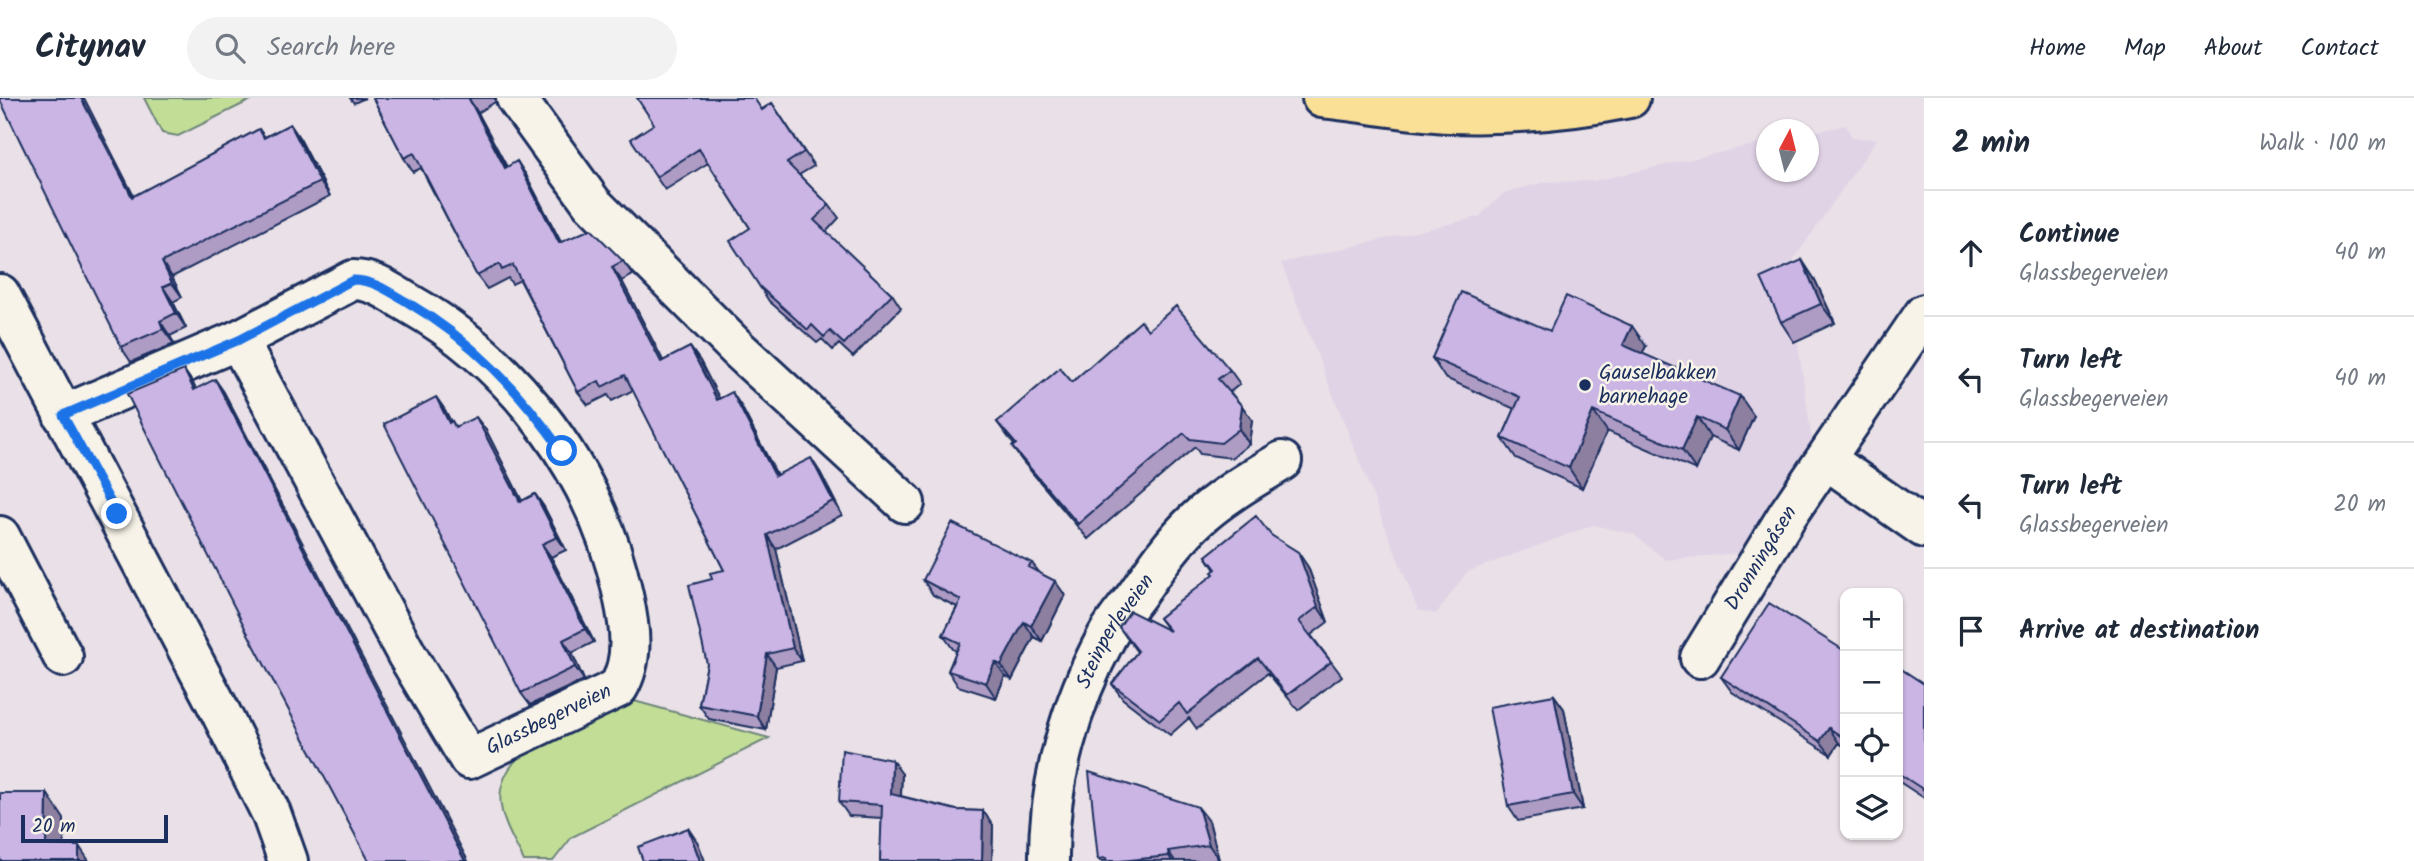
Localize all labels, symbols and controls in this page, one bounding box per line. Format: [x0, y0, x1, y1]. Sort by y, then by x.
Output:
search box [187, 17, 677, 80]
text: Citynav [35, 22, 145, 75]
text: Search here [267, 27, 395, 69]
icon: search [211, 29, 249, 67]
text: Home [2029, 29, 2086, 68]
text: Map [2124, 29, 2166, 68]
text: About [2204, 29, 2262, 68]
text: Contact [2300, 29, 2379, 68]
north arrow [1756, 119, 1819, 182]
text: 2 min [1952, 120, 2030, 168]
text: Walk · 100 m [2259, 126, 2386, 162]
text: Continue [2019, 214, 2120, 256]
icon: ahead [1952, 234, 1990, 272]
text: 40 m [2334, 235, 2386, 271]
text: Glassbegerveien [2019, 256, 2169, 292]
text: Turn left [2019, 340, 2122, 382]
place label: Gauselbakken barnehage [1599, 357, 1717, 414]
icon: left [1952, 360, 1990, 398]
text: 40 m [2334, 361, 2386, 397]
marker: Gauselbakken barnehage [1577, 377, 1593, 393]
text: Glassbegerveien [2019, 382, 2169, 418]
route start [546, 435, 577, 466]
text: Turn left [2019, 466, 2122, 508]
icon: left [1952, 486, 1990, 524]
text: 20 m [2334, 487, 2386, 523]
route end [101, 498, 132, 529]
street label: Dronningåsen [1716, 499, 1806, 617]
text: Glassbegerveien [2019, 508, 2169, 544]
street label: Steinperleveien [1068, 567, 1163, 694]
map controls [1840, 588, 1903, 840]
button: + [1840, 588, 1903, 651]
text: Arrive at destination [2019, 610, 2259, 652]
icon: arrive [1952, 612, 1990, 650]
button: − [1840, 651, 1903, 714]
street label: Glassbegerveien [480, 675, 618, 765]
button: locate [1840, 714, 1903, 777]
button: layers [1840, 777, 1903, 840]
scale bar [21, 812, 168, 844]
text: 20 m [32, 812, 75, 842]

